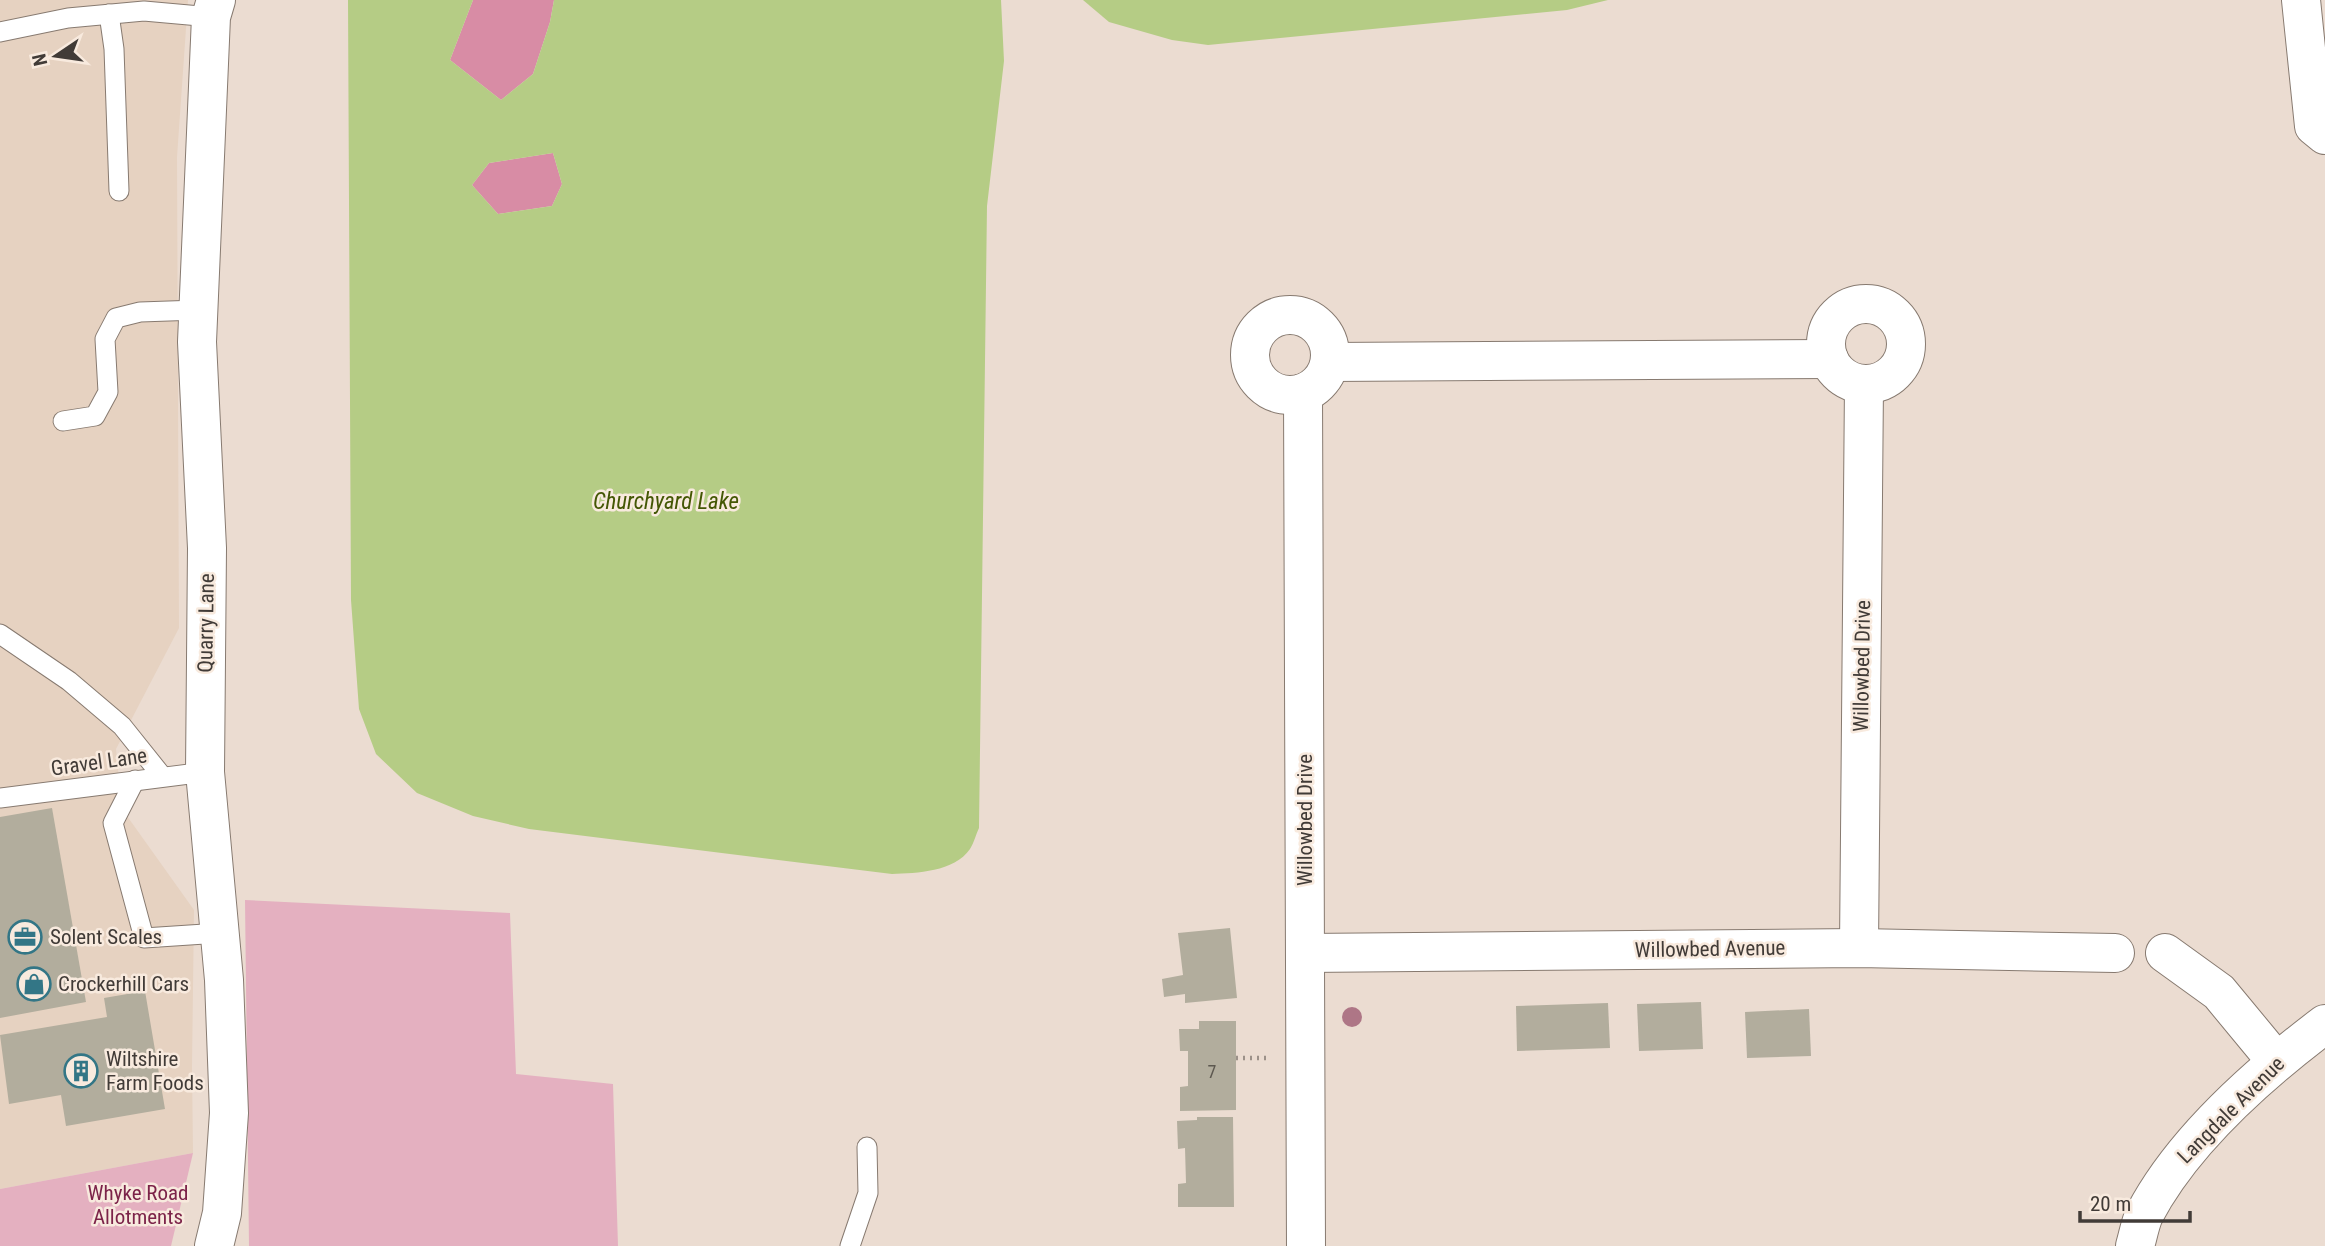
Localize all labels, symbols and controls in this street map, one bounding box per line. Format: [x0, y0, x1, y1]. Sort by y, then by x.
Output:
north arrow [21, 21, 91, 91]
text: N [27, 51, 52, 68]
water label: Churchyard Lake [593, 488, 739, 515]
street label: Quarry Lane [193, 573, 219, 673]
street label: Willowbed Drive [1849, 600, 1875, 732]
street label: Gravel Lane [49, 743, 149, 781]
street label: Willowbed Drive [1293, 754, 1317, 886]
office icon: Solent Scales [6, 918, 44, 956]
place label: Solent Scales [50, 925, 162, 949]
street label: Willowbed Avenue [1635, 936, 1786, 962]
shop icon: Crockerhill Cars [15, 965, 53, 1003]
place label: Crockerhill Cars [58, 972, 189, 996]
place label: Wiltshire Farm Foods [106, 1047, 204, 1095]
building icon: Wiltshire Farm Foods [62, 1052, 100, 1090]
street label: Langdale Avenue [2173, 1052, 2289, 1168]
house number: 7 [1208, 1061, 1217, 1082]
scale bar [2080, 1180, 2190, 1224]
park label: Whyke Road Allotments [88, 1181, 188, 1229]
text: 20 m [2090, 1192, 2131, 1216]

